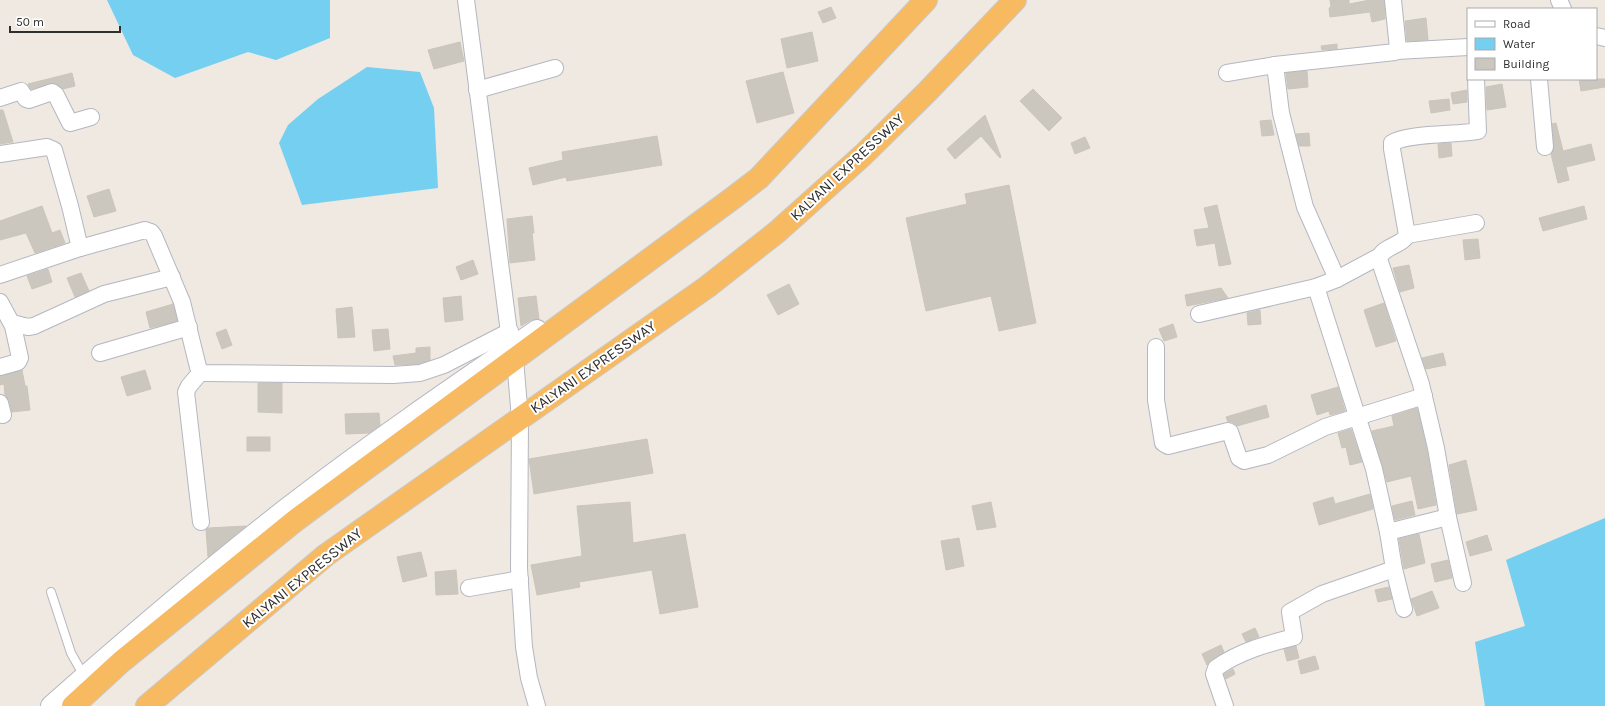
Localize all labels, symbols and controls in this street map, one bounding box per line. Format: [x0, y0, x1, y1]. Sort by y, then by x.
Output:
scale bar [10, 8, 120, 34]
legend [1467, 8, 1597, 80]
text: 50 m [16, 15, 44, 29]
text: Road [1503, 17, 1531, 31]
text: Water [1503, 37, 1536, 51]
text: Building [1503, 57, 1550, 71]
street label: KALYANI EXPRESSWAY [786, 109, 908, 224]
street label: KALYANI EXPRESSWAY [527, 316, 660, 417]
street label: KALYANI EXPRESSWAY [238, 524, 366, 632]

